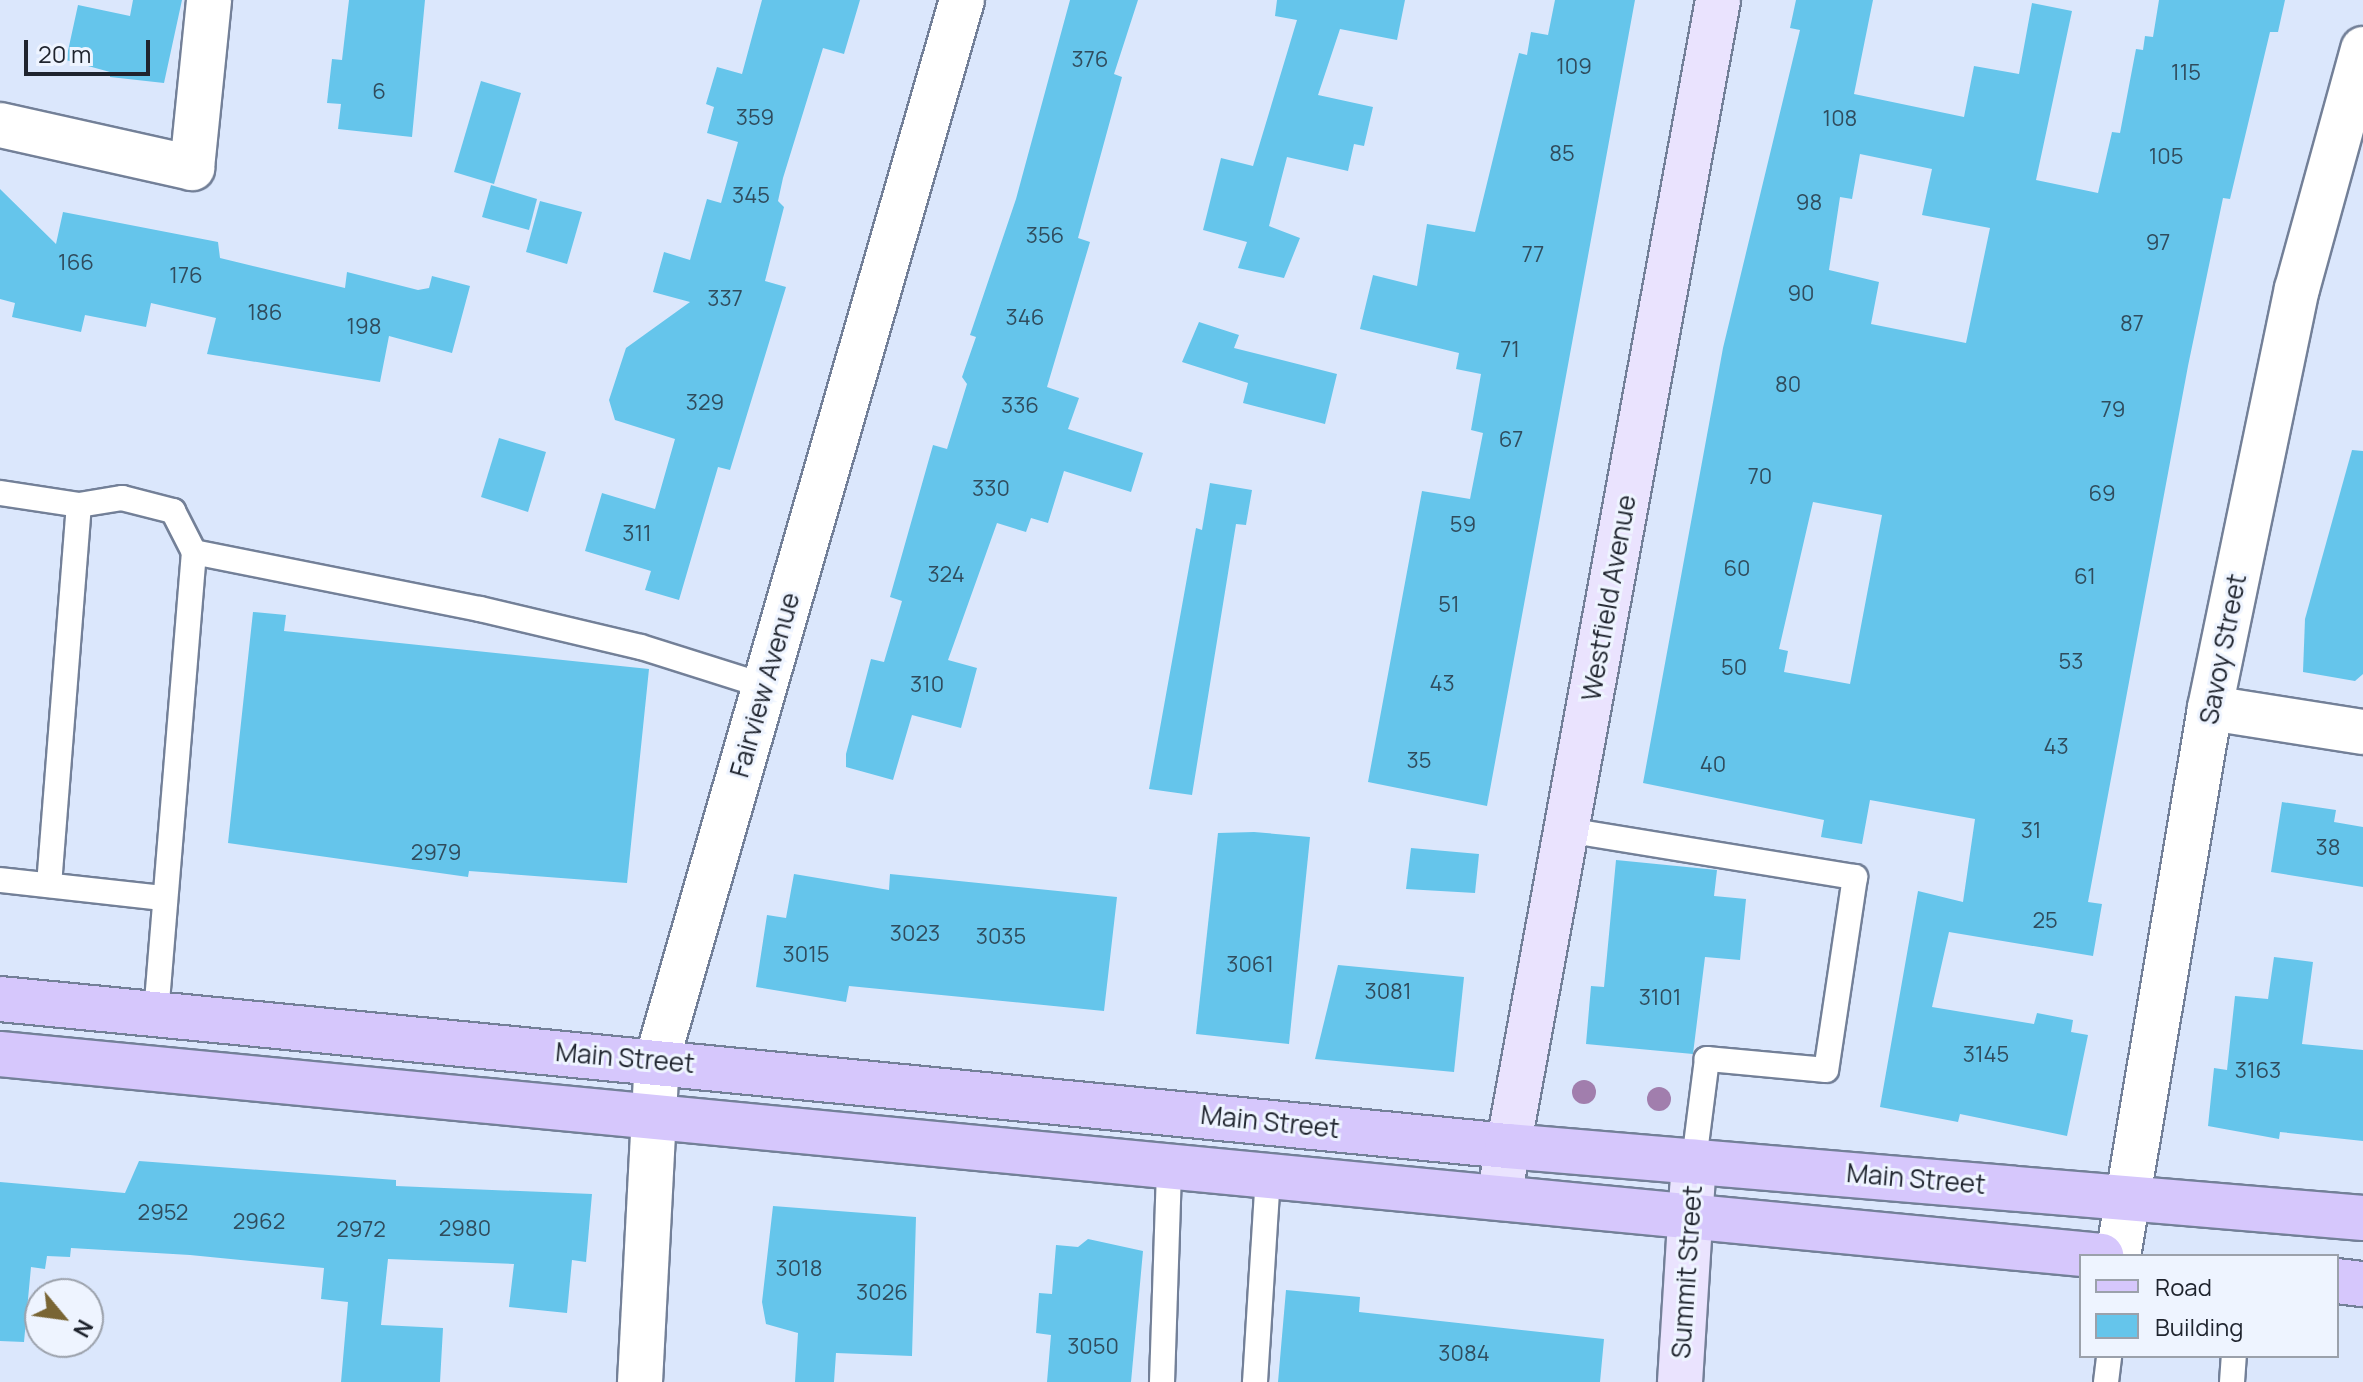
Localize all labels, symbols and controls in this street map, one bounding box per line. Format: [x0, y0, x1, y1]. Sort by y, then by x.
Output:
scale bar [28, 24, 154, 74]
text: 20 m [38, 37, 91, 70]
house number: 376 [1072, 47, 1108, 73]
house number: 109 [1556, 54, 1592, 80]
house number: 115 [2171, 60, 2201, 86]
house number: 6 [372, 79, 386, 105]
house number: 359 [736, 105, 774, 131]
house number: 108 [1823, 106, 1857, 132]
house number: 85 [1549, 141, 1575, 167]
house number: 105 [2149, 144, 2183, 170]
house number: 345 [732, 183, 770, 209]
house number: 98 [1796, 190, 1822, 216]
house number: 356 [1026, 223, 1064, 249]
house number: 97 [2146, 230, 2170, 256]
house number: 77 [1522, 242, 1544, 268]
house number: 166 [58, 250, 94, 276]
house number: 176 [169, 263, 203, 289]
house number: 90 [1787, 281, 1815, 307]
house number: 337 [707, 286, 743, 312]
house number: 186 [247, 300, 283, 326]
house number: 346 [1006, 305, 1044, 331]
house number: 87 [2120, 311, 2144, 337]
house number: 198 [346, 314, 382, 340]
house number: 71 [1500, 337, 1520, 363]
house number: 80 [1775, 372, 1801, 398]
house number: 329 [686, 390, 724, 416]
house number: 336 [1001, 393, 1039, 419]
house number: 79 [2101, 397, 2125, 423]
house number: 67 [1499, 427, 1523, 453]
house number: 70 [1748, 464, 1772, 490]
house number: 330 [972, 476, 1010, 502]
house number: 69 [2088, 481, 2116, 507]
street label: Westfield Avenue [1576, 493, 1642, 703]
house number: 59 [1450, 512, 1476, 538]
house number: 311 [622, 521, 652, 547]
house number: 60 [1723, 556, 1751, 582]
house number: 324 [927, 562, 965, 588]
house number: 61 [2074, 564, 2096, 590]
street label: Savoy Street [2193, 571, 2253, 727]
street label: Fairview Avenue [724, 589, 806, 781]
house number: 51 [1438, 592, 1460, 618]
house number: 53 [2059, 649, 2083, 675]
house number: 50 [1721, 655, 1747, 681]
house number: 43 [1429, 671, 1455, 697]
house number: 310 [910, 672, 944, 698]
house number: 43 [2043, 734, 2069, 760]
house number: 35 [1407, 748, 1431, 774]
house number: 40 [1700, 752, 1726, 778]
house number: 31 [2021, 818, 2041, 844]
house number: 38 [2316, 835, 2340, 861]
house number: 2979 [411, 840, 461, 866]
house number: 25 [2032, 908, 2058, 934]
house number: 3023 [890, 921, 940, 947]
house number: 3035 [976, 924, 1026, 950]
house number: 3015 [783, 942, 829, 968]
house number: 3061 [1226, 952, 1274, 978]
house number: 3081 [1365, 979, 1411, 1005]
house number: 3101 [1639, 985, 1681, 1011]
street label: Main Street [554, 1036, 696, 1080]
house number: 3145 [1963, 1042, 2009, 1068]
house number: 3163 [2235, 1058, 2281, 1084]
street label: Main Street [1199, 1099, 1341, 1145]
street label: Main Street [1845, 1157, 1987, 1201]
street label: Summit Street [1665, 1184, 1709, 1360]
house number: 2952 [138, 1200, 188, 1226]
house number: 2962 [233, 1209, 285, 1235]
house number: 2980 [439, 1216, 491, 1242]
house number: 2972 [336, 1217, 386, 1243]
legend [2079, 1254, 2339, 1358]
house number: 3018 [776, 1256, 822, 1282]
text: Road [2155, 1270, 2212, 1303]
north arrow [24, 1278, 104, 1358]
house number: 3026 [856, 1280, 908, 1306]
text: Building [2155, 1310, 2243, 1343]
text: N [66, 1314, 100, 1343]
house number: 3050 [1067, 1334, 1119, 1360]
house number: 3084 [1438, 1341, 1490, 1367]

